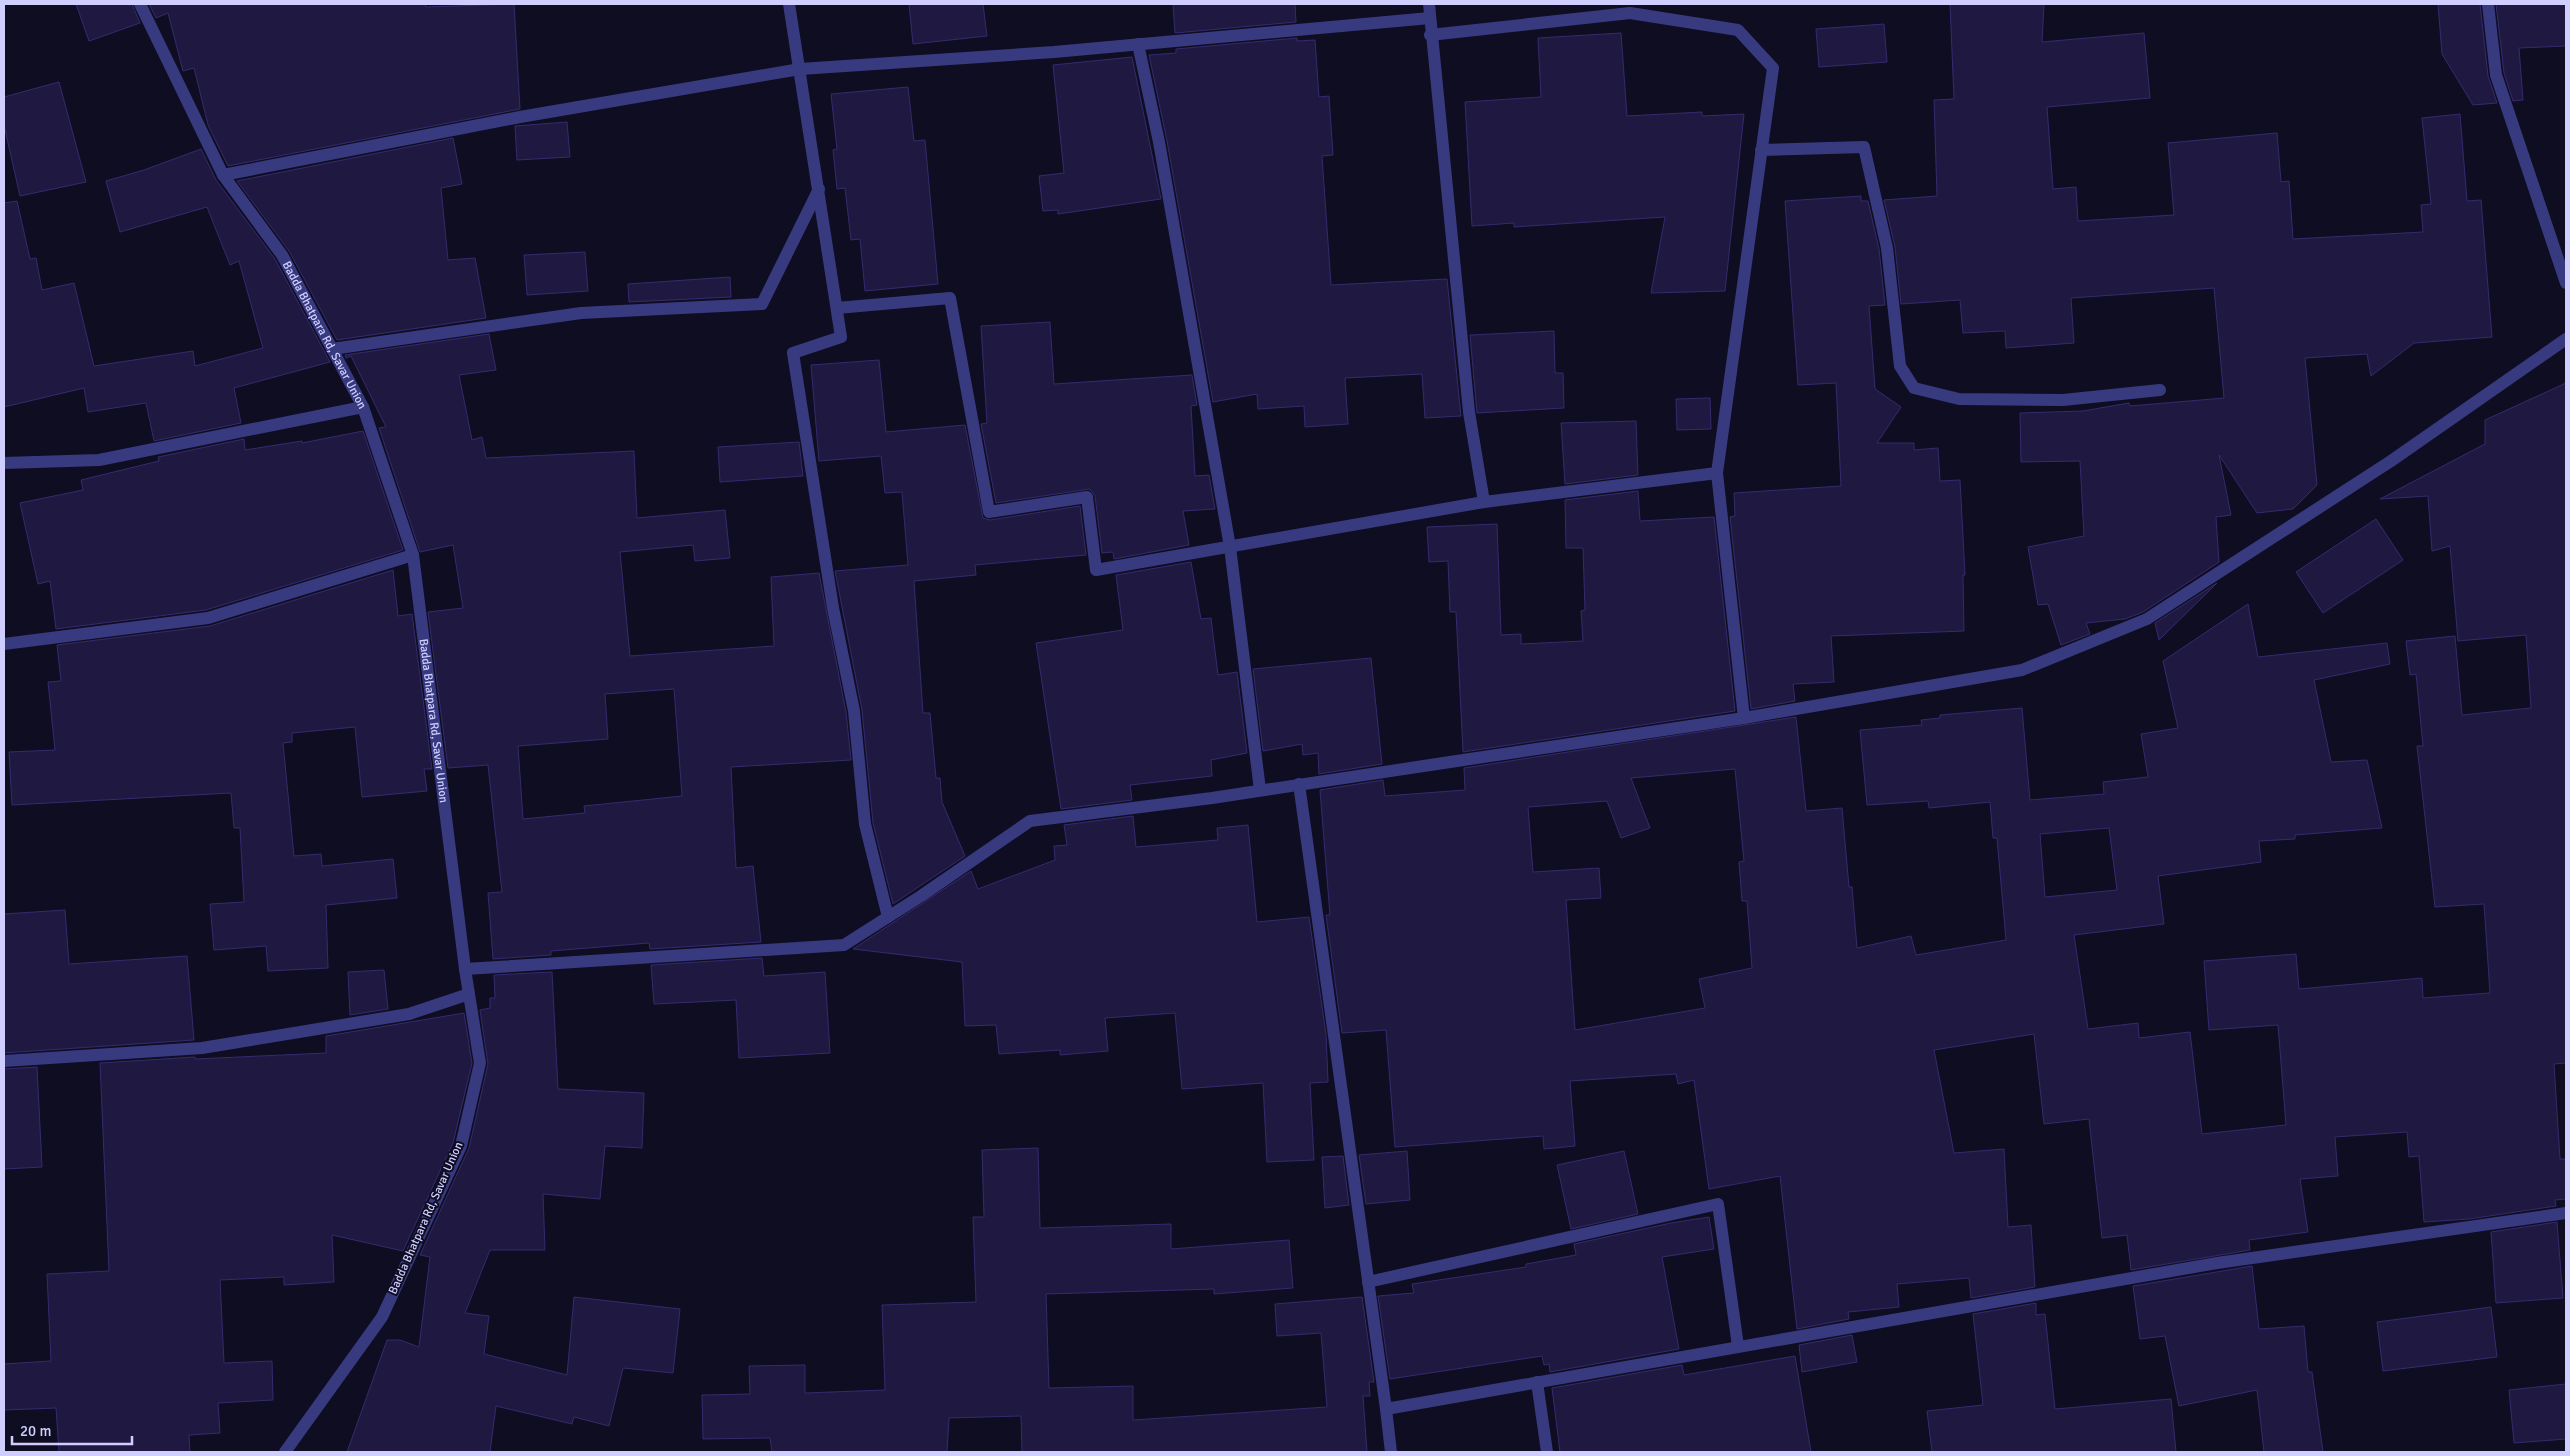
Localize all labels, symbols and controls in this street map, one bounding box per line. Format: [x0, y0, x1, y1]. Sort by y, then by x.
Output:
street label: Badda Bhatpara Rd, Savar Union [279, 258, 370, 411]
street label: Badda Bhatpara Rd, Savar Union [416, 638, 452, 804]
street label: Badda Bhatpara Rd, Savar Union [386, 1139, 466, 1297]
scale bar [12, 1414, 132, 1446]
text: 20 m [20, 1422, 51, 1440]

